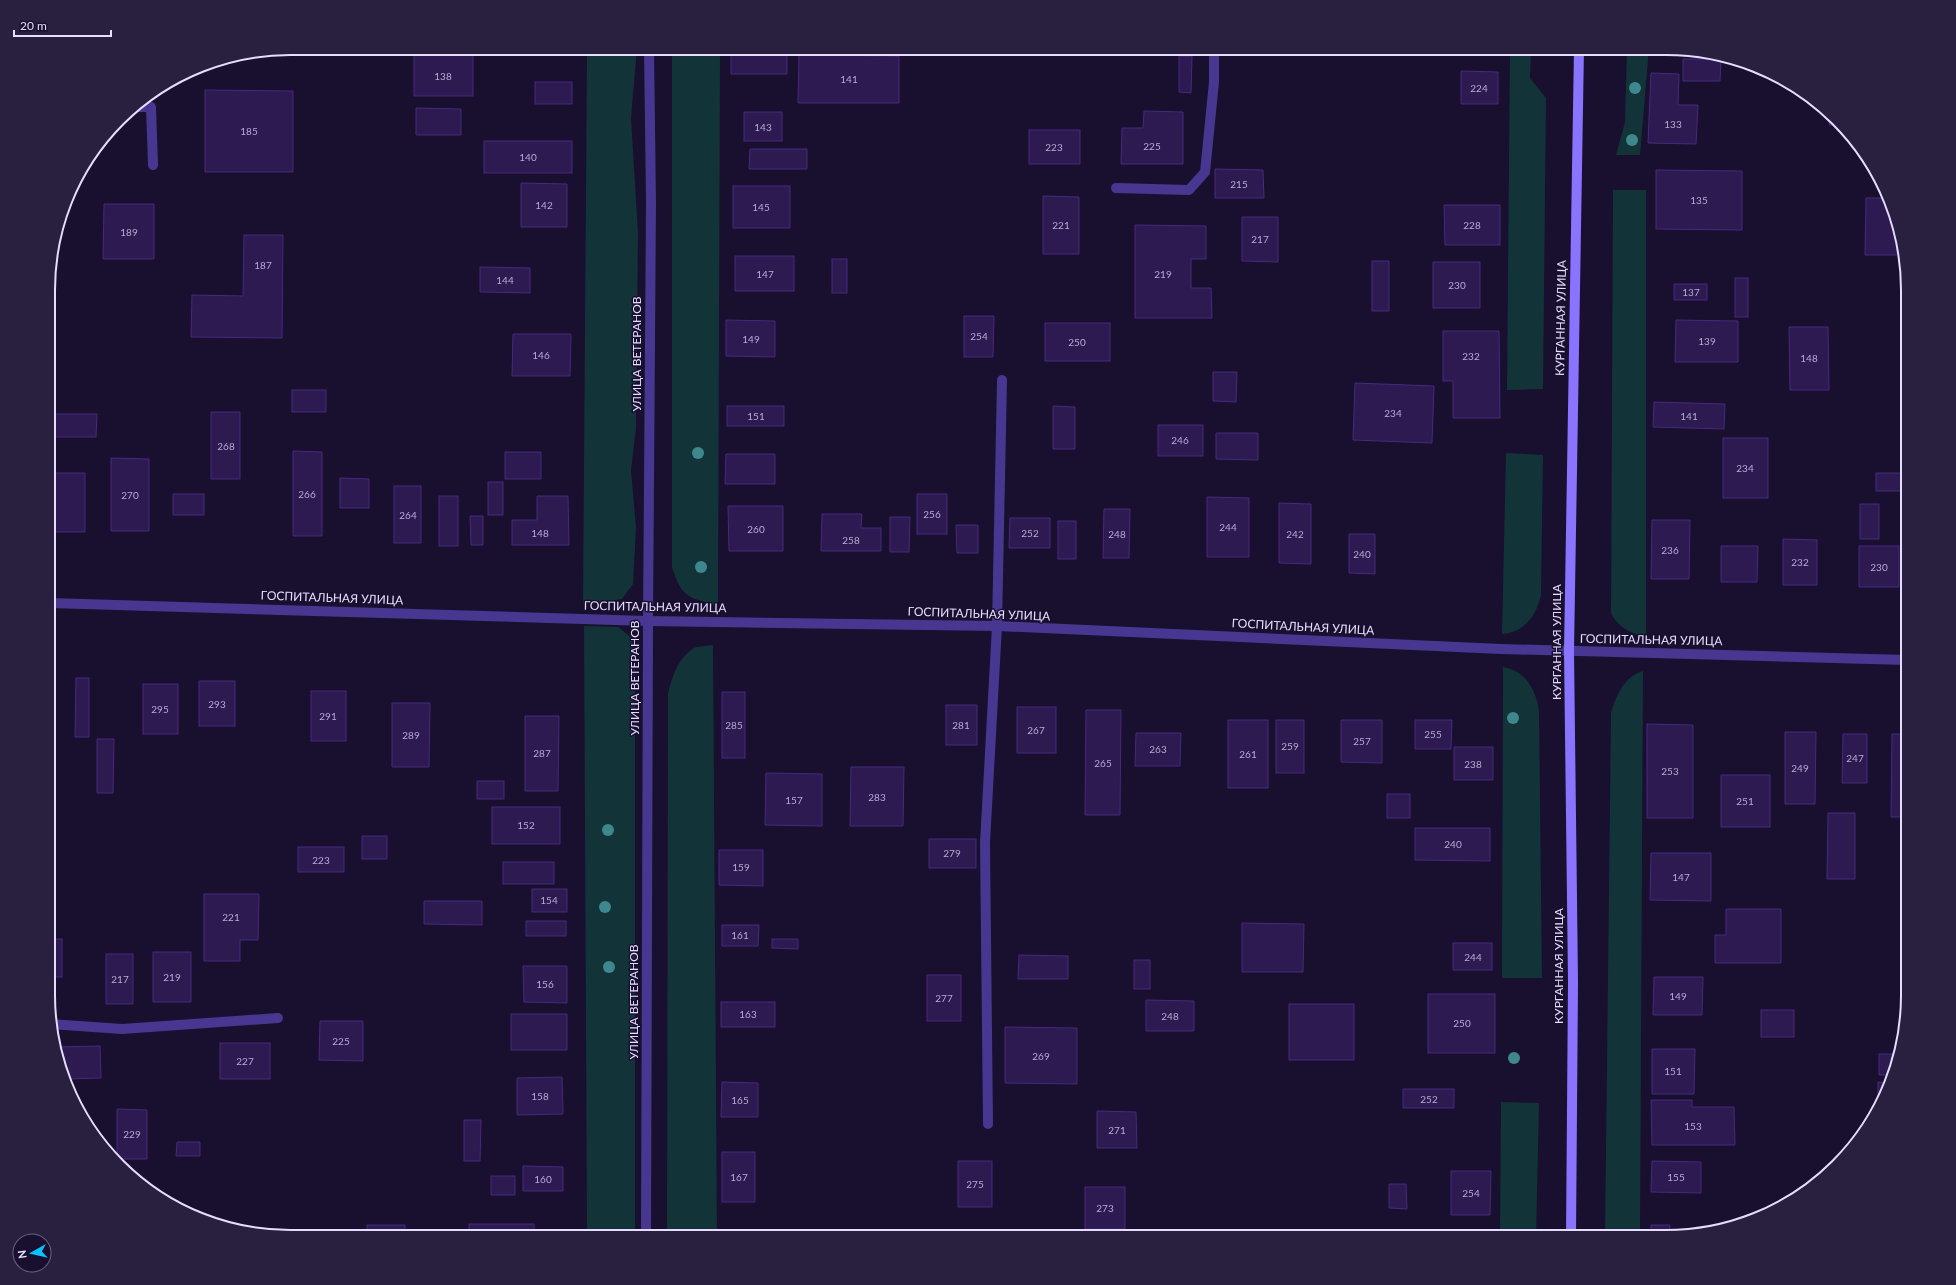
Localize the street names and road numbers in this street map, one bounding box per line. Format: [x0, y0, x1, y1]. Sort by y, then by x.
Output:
street label: КУРГАННАЯ УЛИЦА [1552, 259, 1569, 376]
street label: УЛИЦА ВЕТЕРАНОВ [629, 296, 644, 412]
street label: КУРГАННАЯ УЛИЦА [1549, 583, 1564, 700]
street label: ГОСПИТАЛЬНАЯ УЛИЦА [260, 588, 404, 608]
street label: ГОСПИТАЛЬНАЯ УЛИЦА [584, 598, 727, 615]
street label: ГОСПИТАЛЬНАЯ УЛИЦА [907, 604, 1051, 624]
street label: ГОСПИТАЛЬНАЯ УЛИЦА [1231, 615, 1376, 638]
street label: УЛИЦА ВЕТЕРАНОВ [627, 620, 642, 736]
street label: ГОСПИТАЛЬНАЯ УЛИЦА [1580, 631, 1723, 648]
street label: КУРГАННАЯ УЛИЦА [1551, 907, 1566, 1024]
street label: УЛИЦА ВЕТЕРАНОВ [626, 944, 641, 1060]

